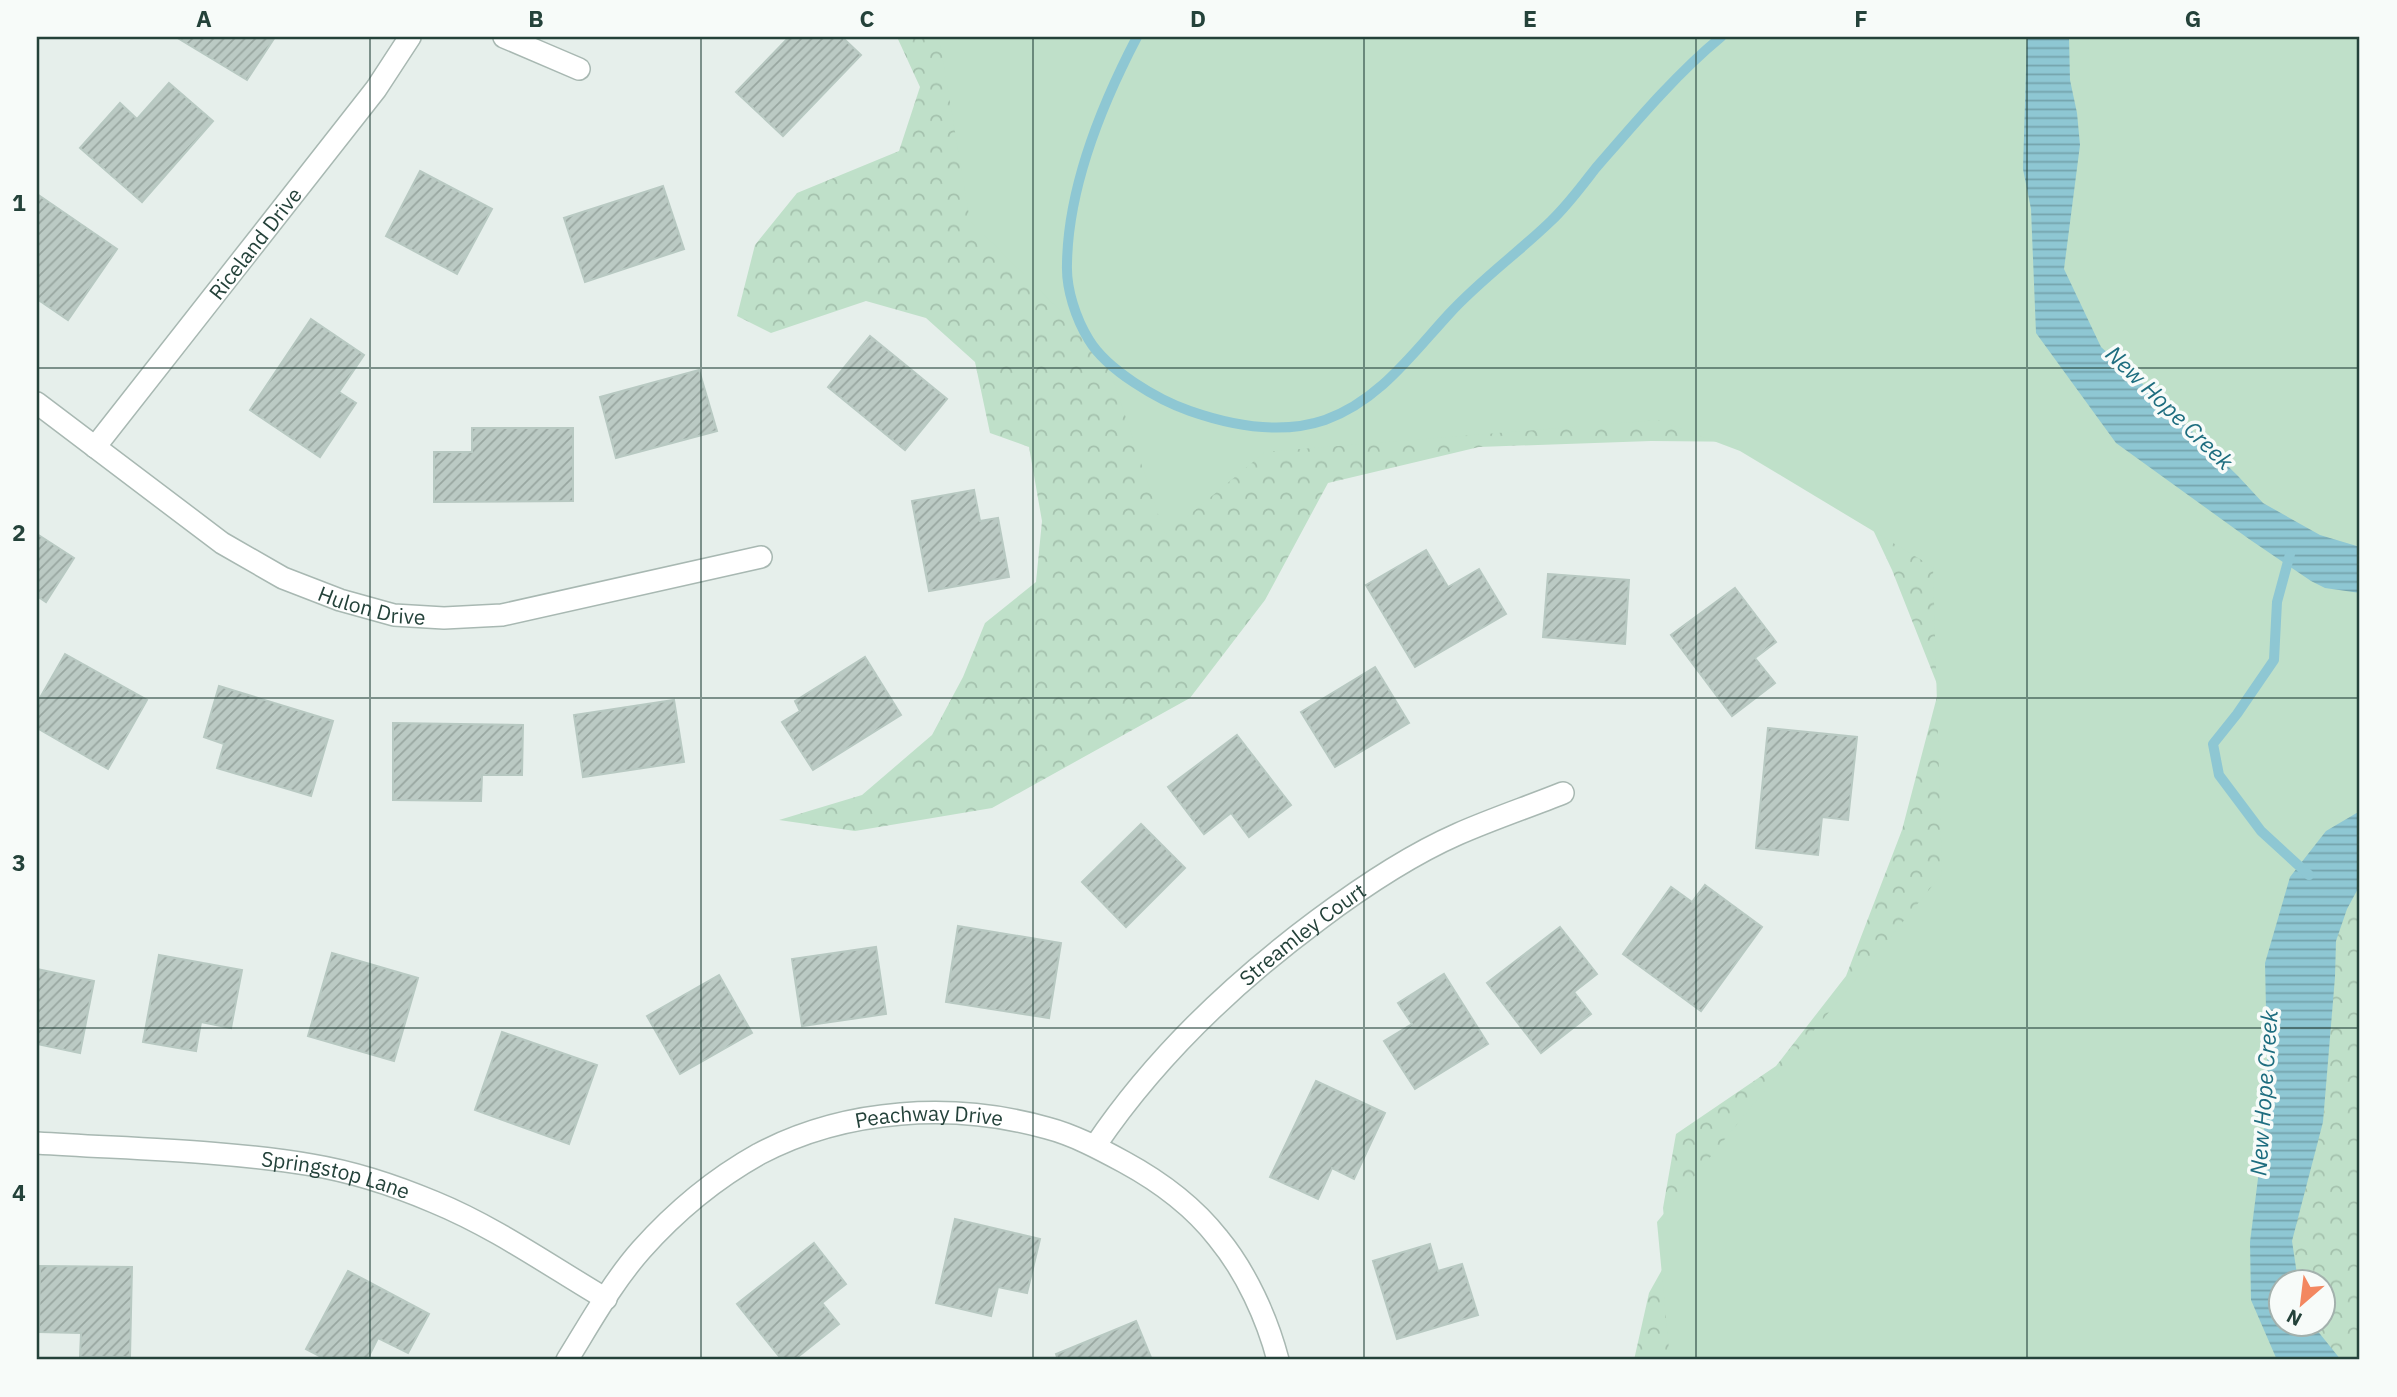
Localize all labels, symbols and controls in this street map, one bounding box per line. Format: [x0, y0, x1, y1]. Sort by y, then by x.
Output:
text: A [196, 3, 212, 33]
text: B [528, 3, 544, 33]
text: C [860, 3, 875, 33]
text: D [1190, 3, 1206, 33]
text: E [1523, 3, 1537, 33]
text: F [1854, 3, 1868, 33]
text: G [2185, 3, 2201, 33]
street label: Riceland Drive [202, 181, 308, 305]
text: 1 [12, 187, 26, 217]
water label: New Hope Creek [2100, 338, 2241, 476]
text: 2 [12, 517, 26, 547]
street label: Hulon Drive [314, 579, 426, 631]
text: 3 [12, 847, 26, 877]
street label: Streamley Court [1233, 876, 1371, 992]
water label: New Hope Creek [2242, 1008, 2284, 1177]
street label: Peachway Drive [853, 1099, 1005, 1134]
street label: Springstop Lane [260, 1144, 414, 1205]
text: 4 [12, 1177, 26, 1207]
north arrow [2268, 1268, 2338, 1338]
text: N [2282, 1304, 2306, 1332]

